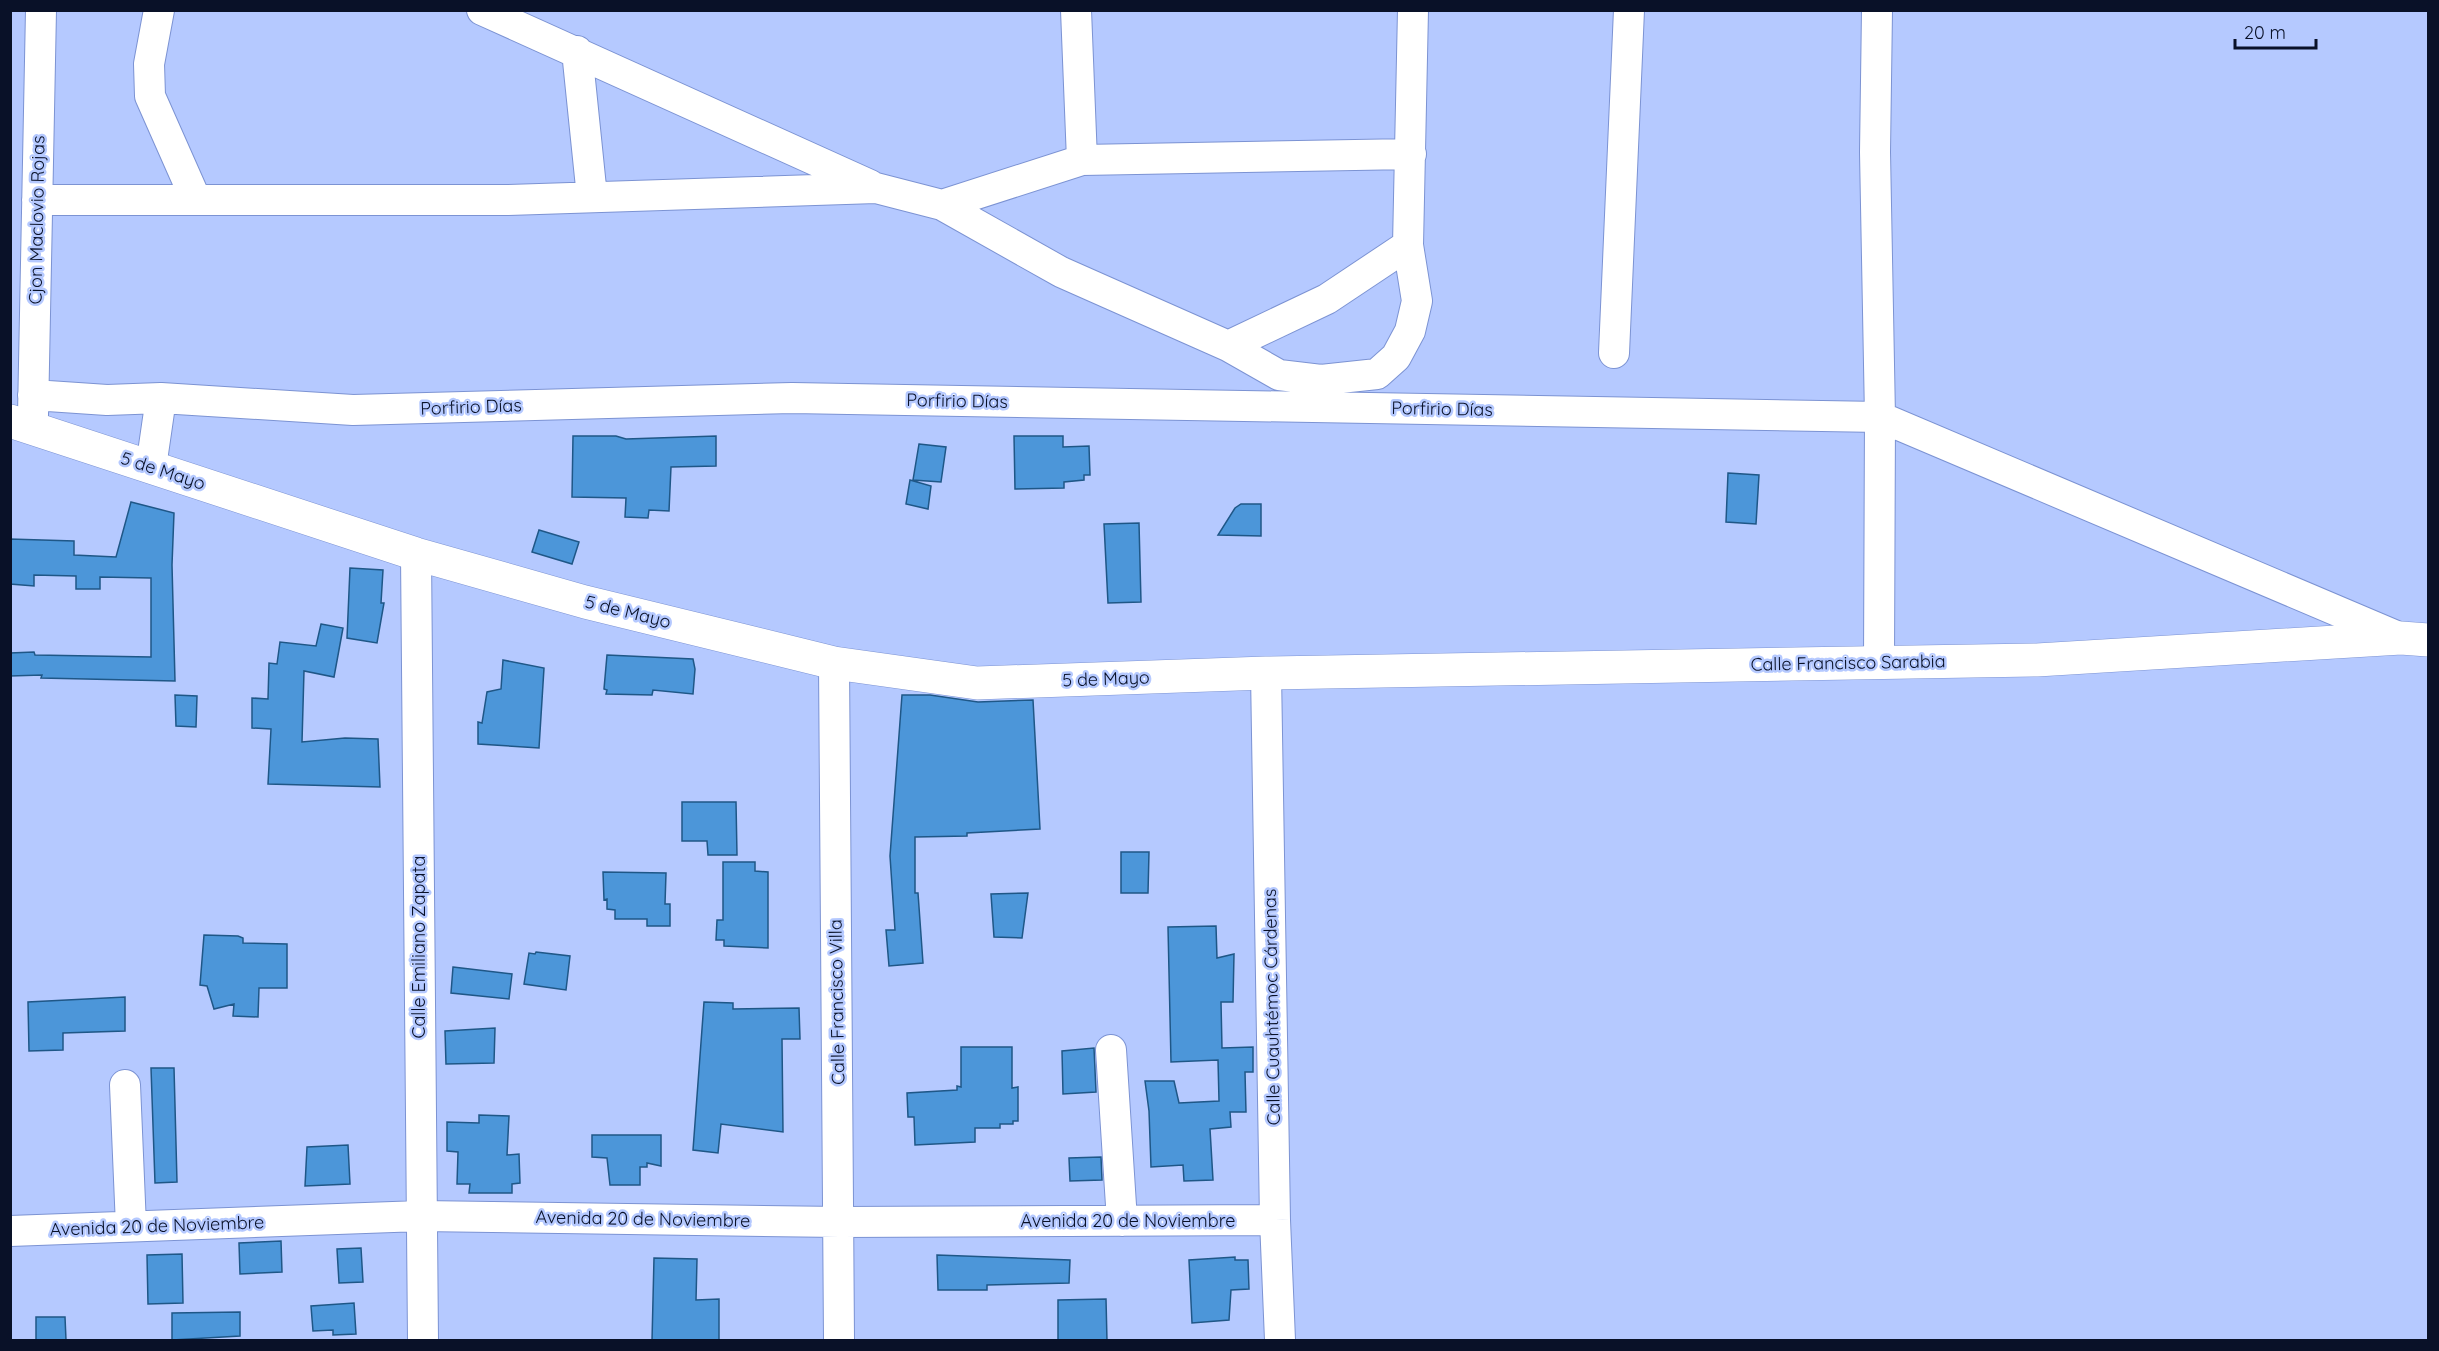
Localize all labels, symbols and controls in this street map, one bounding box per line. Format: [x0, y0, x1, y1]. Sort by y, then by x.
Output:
scale bar [2235, 12, 2316, 50]
text: 20 m [2244, 21, 2286, 44]
street label: Cjon Maclovio Rojas [24, 135, 49, 305]
street label: Porfirio Días [906, 388, 1008, 413]
street label: Porfirio Días [420, 393, 522, 420]
street label: Porfirio Días [1391, 396, 1493, 421]
street label: 5 de Mayo [118, 446, 208, 495]
street label: 5 de Mayo [583, 590, 673, 633]
street label: Calle Francisco Sarabia [1750, 649, 1946, 676]
street label: 5 de Mayo [1062, 665, 1150, 692]
street label: Calle Emiliano Zapata [407, 856, 430, 1038]
street label: Calle Cuauhtémoc Cárdenas [1258, 888, 1285, 1126]
street label: Calle Francisco Villa [824, 919, 849, 1085]
street label: Avenida 20 de Noviembre [535, 1205, 751, 1232]
street label: Avenida 20 de Noviembre [1021, 1209, 1235, 1232]
street label: Avenida 20 de Noviembre [49, 1210, 265, 1241]

